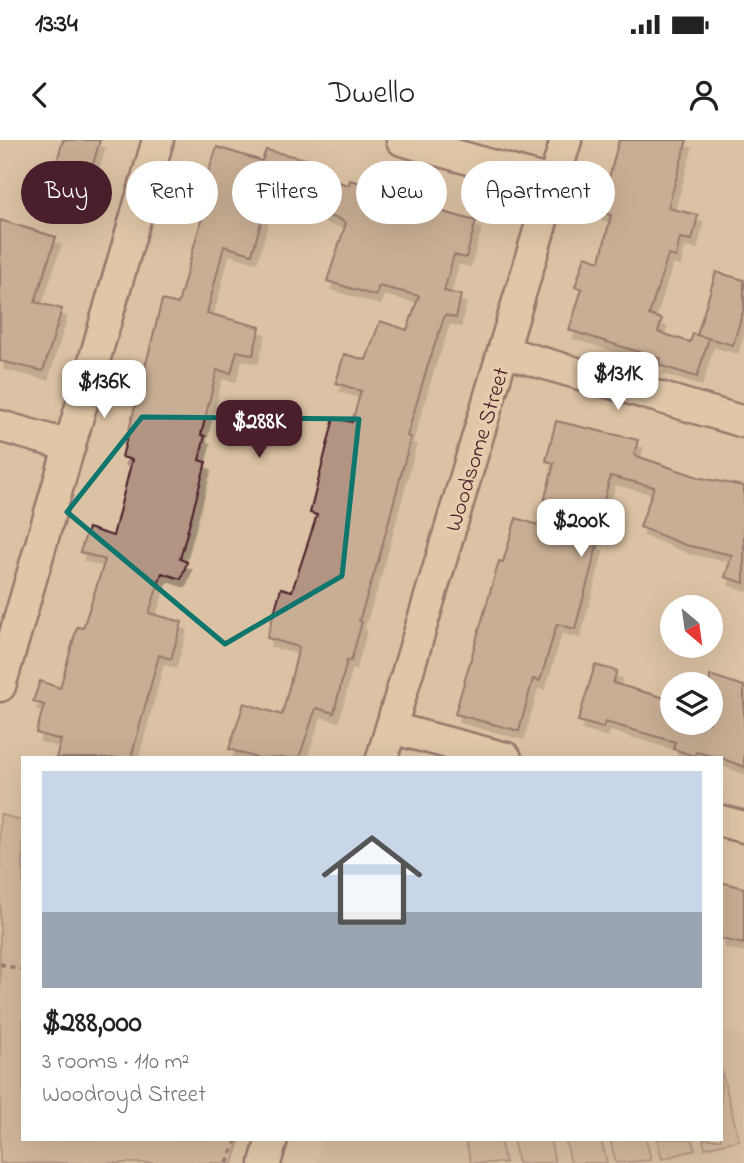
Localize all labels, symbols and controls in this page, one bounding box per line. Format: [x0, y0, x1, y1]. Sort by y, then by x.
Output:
text: 13:34 [35, 6, 78, 44]
text: Dwello [329, 71, 415, 118]
icon: back [21, 76, 59, 114]
icon: person [685, 76, 723, 114]
chip: Buy [21, 161, 112, 224]
chip: Rent [126, 161, 218, 224]
chip: Filters [232, 161, 342, 224]
chip: New [356, 161, 447, 224]
chip: Apartment [461, 161, 615, 224]
pin: $131K [569, 352, 667, 412]
text: $131K [593, 358, 643, 391]
pin: $136K [55, 360, 153, 420]
street label: Woodsome Street [438, 363, 519, 536]
text: $136K [78, 366, 130, 399]
pin: $288K [210, 400, 308, 460]
text: $288K [232, 406, 286, 439]
pin: $200K [532, 500, 630, 559]
text: $200K [553, 505, 609, 538]
north arrow [660, 595, 723, 658]
map controls [660, 595, 723, 735]
button: layers [660, 672, 723, 735]
icon: home [309, 817, 435, 943]
text: $288,000 [42, 1002, 142, 1046]
text: 3 rooms · 110 m² [42, 1046, 189, 1079]
text: Woodroyd Street [42, 1079, 206, 1112]

